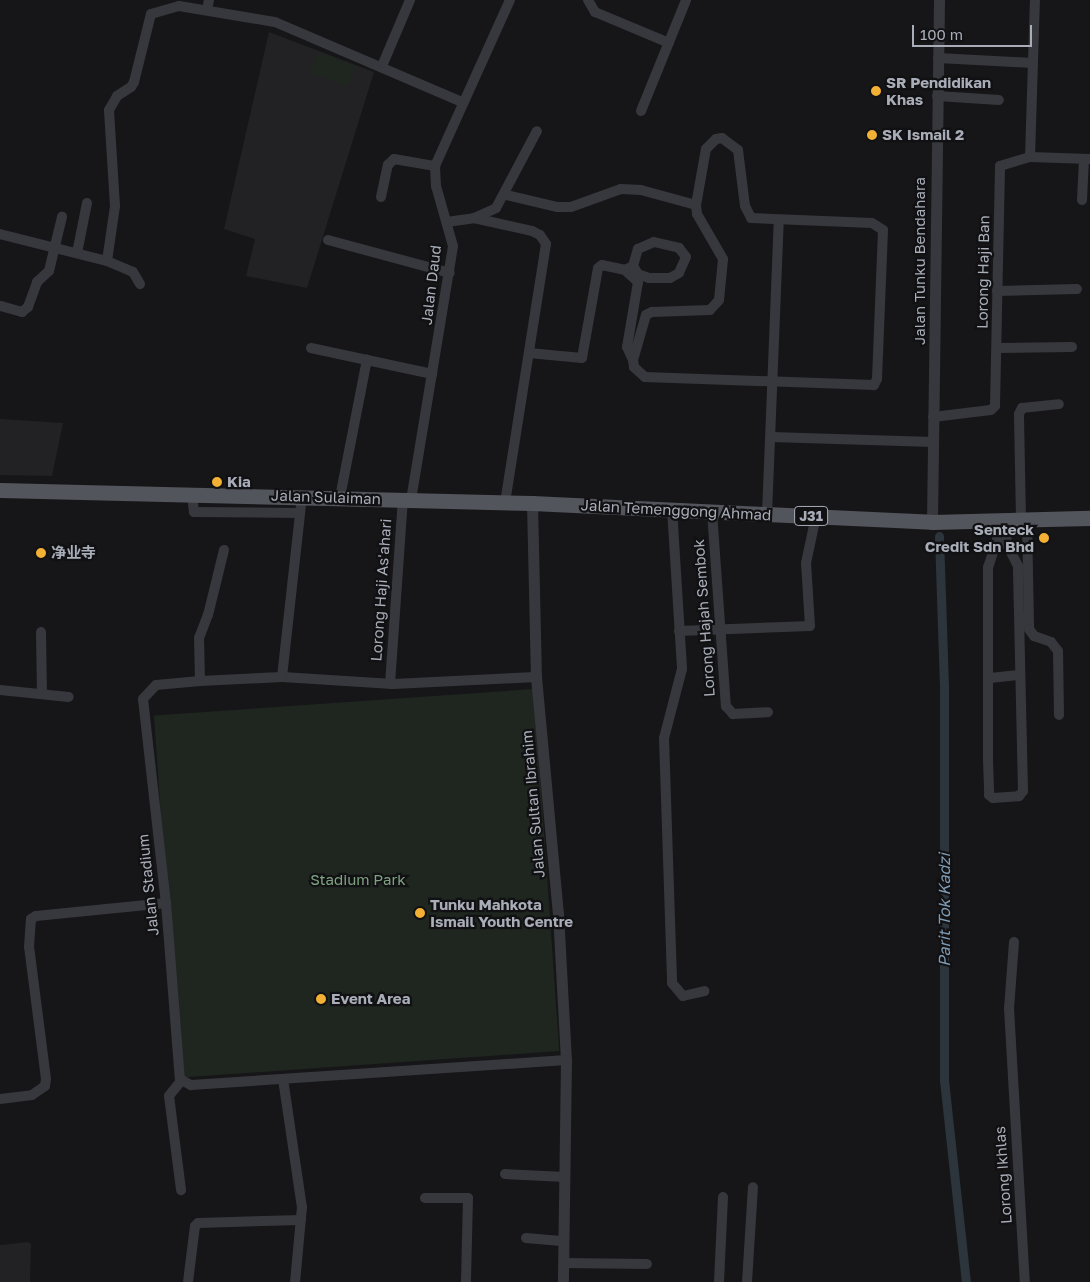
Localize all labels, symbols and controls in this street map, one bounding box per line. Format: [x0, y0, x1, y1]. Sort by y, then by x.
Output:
scale bar [915, 15, 1035, 47]
text: 100 m [920, 25, 963, 43]
place label: SR Pendidikan Khas [886, 73, 991, 108]
marker: SR Pendidikan Khas [870, 85, 882, 97]
place label: SK Ismail 2 [882, 126, 964, 144]
marker: SK Ismail 2 [866, 129, 878, 141]
street label: Jalan Tunku Bendahara [911, 177, 929, 345]
street label: Lorong Haji Ban [973, 215, 993, 329]
street label: Jalan Daud [417, 244, 445, 326]
place label: Kia [227, 473, 251, 491]
marker: Kia [211, 476, 223, 488]
street label: Jalan Sulaiman [271, 486, 381, 508]
street label: Jalan Temenggong Ahmad [580, 496, 772, 524]
road number: J31 [794, 504, 828, 528]
street label: Lorong Haji As'ahari [367, 518, 395, 662]
place label: Senteck Credit Sdn Bhd [925, 520, 1034, 555]
marker: Senteck Credit Sdn Bhd [1038, 532, 1050, 544]
street label: Lorong Hajah Sembok [690, 539, 718, 697]
place label: 净业寺 [51, 544, 96, 562]
marker: 净业寺 [35, 547, 47, 559]
street label: Jalan Sultan Ibrahim [518, 729, 548, 879]
street label: Jalan Stadium [134, 833, 162, 937]
water label: Parit Tok Kadzi [934, 853, 954, 967]
park label: Stadium Park [310, 871, 406, 889]
place label: Tunku Mahkota Ismail Youth Centre [430, 895, 573, 930]
marker: Tunku Mahkota Ismail Youth Centre [414, 907, 426, 919]
place label: Event Area [331, 990, 410, 1008]
marker: Event Area [315, 993, 327, 1005]
street label: Lorong Ikhlas [991, 1126, 1015, 1224]

